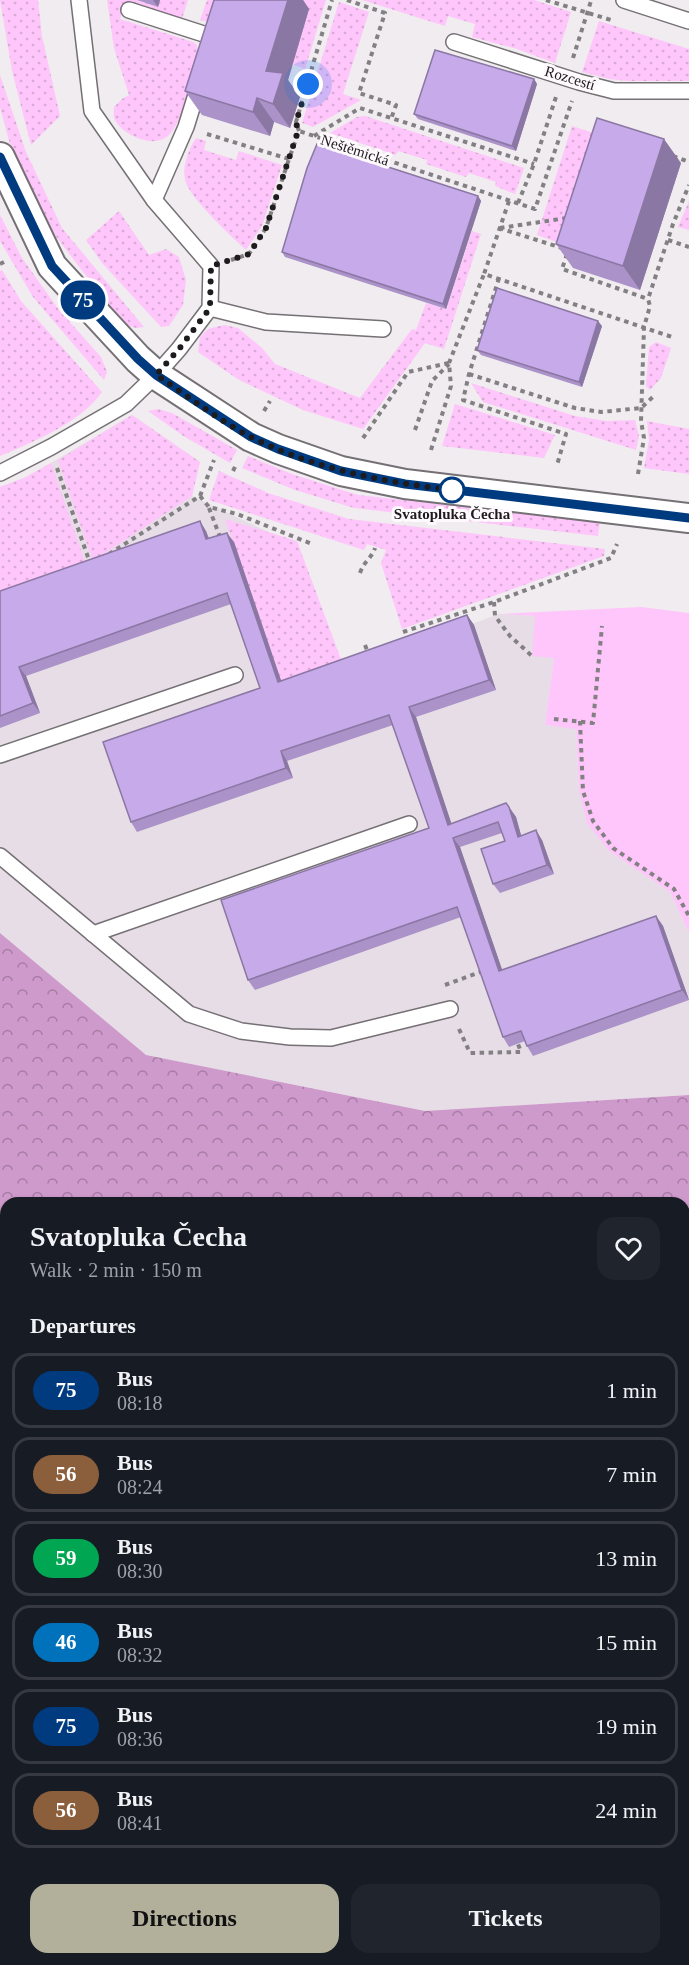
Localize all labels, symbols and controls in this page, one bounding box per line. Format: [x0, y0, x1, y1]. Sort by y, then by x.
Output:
street label: Rozcestí [543, 63, 597, 93]
your location [293, 69, 323, 99]
street label: Neštěmická [319, 131, 391, 169]
line badge: 75 [56, 280, 110, 320]
text: 75 [73, 288, 94, 312]
marker: Svatopluka Čecha [439, 477, 465, 503]
place label: Svatopluka Čecha [394, 506, 511, 522]
button: heart [597, 1217, 660, 1280]
text: Svatopluka Čecha [30, 1221, 247, 1252]
text: Walk · 2 min · 150 m [30, 1259, 202, 1281]
text: Departures [30, 1313, 136, 1338]
text: Bus [117, 1366, 152, 1391]
text: 75 [56, 1378, 77, 1402]
text: 1 min [606, 1378, 657, 1403]
text: 08:18 [117, 1392, 163, 1414]
text: Bus [117, 1450, 152, 1475]
text: 56 [56, 1462, 77, 1486]
text: 7 min [606, 1462, 657, 1487]
text: 08:24 [117, 1476, 163, 1498]
text: Bus [117, 1534, 152, 1559]
text: 59 [56, 1546, 77, 1570]
text: 13 min [595, 1546, 657, 1571]
text: 08:30 [117, 1560, 163, 1582]
text: Bus [117, 1618, 152, 1643]
text: 46 [56, 1630, 77, 1654]
text: 15 min [595, 1630, 657, 1655]
text: 08:32 [117, 1644, 163, 1666]
text: Bus [117, 1702, 152, 1727]
text: 75 [56, 1714, 77, 1738]
text: 19 min [595, 1714, 657, 1739]
text: 08:36 [117, 1728, 163, 1750]
text: Bus [117, 1786, 152, 1811]
text: 56 [56, 1798, 77, 1822]
text: 24 min [595, 1798, 657, 1823]
text: 08:41 [117, 1812, 163, 1834]
button: Directions [30, 1884, 339, 1953]
button: Tickets [351, 1884, 660, 1953]

